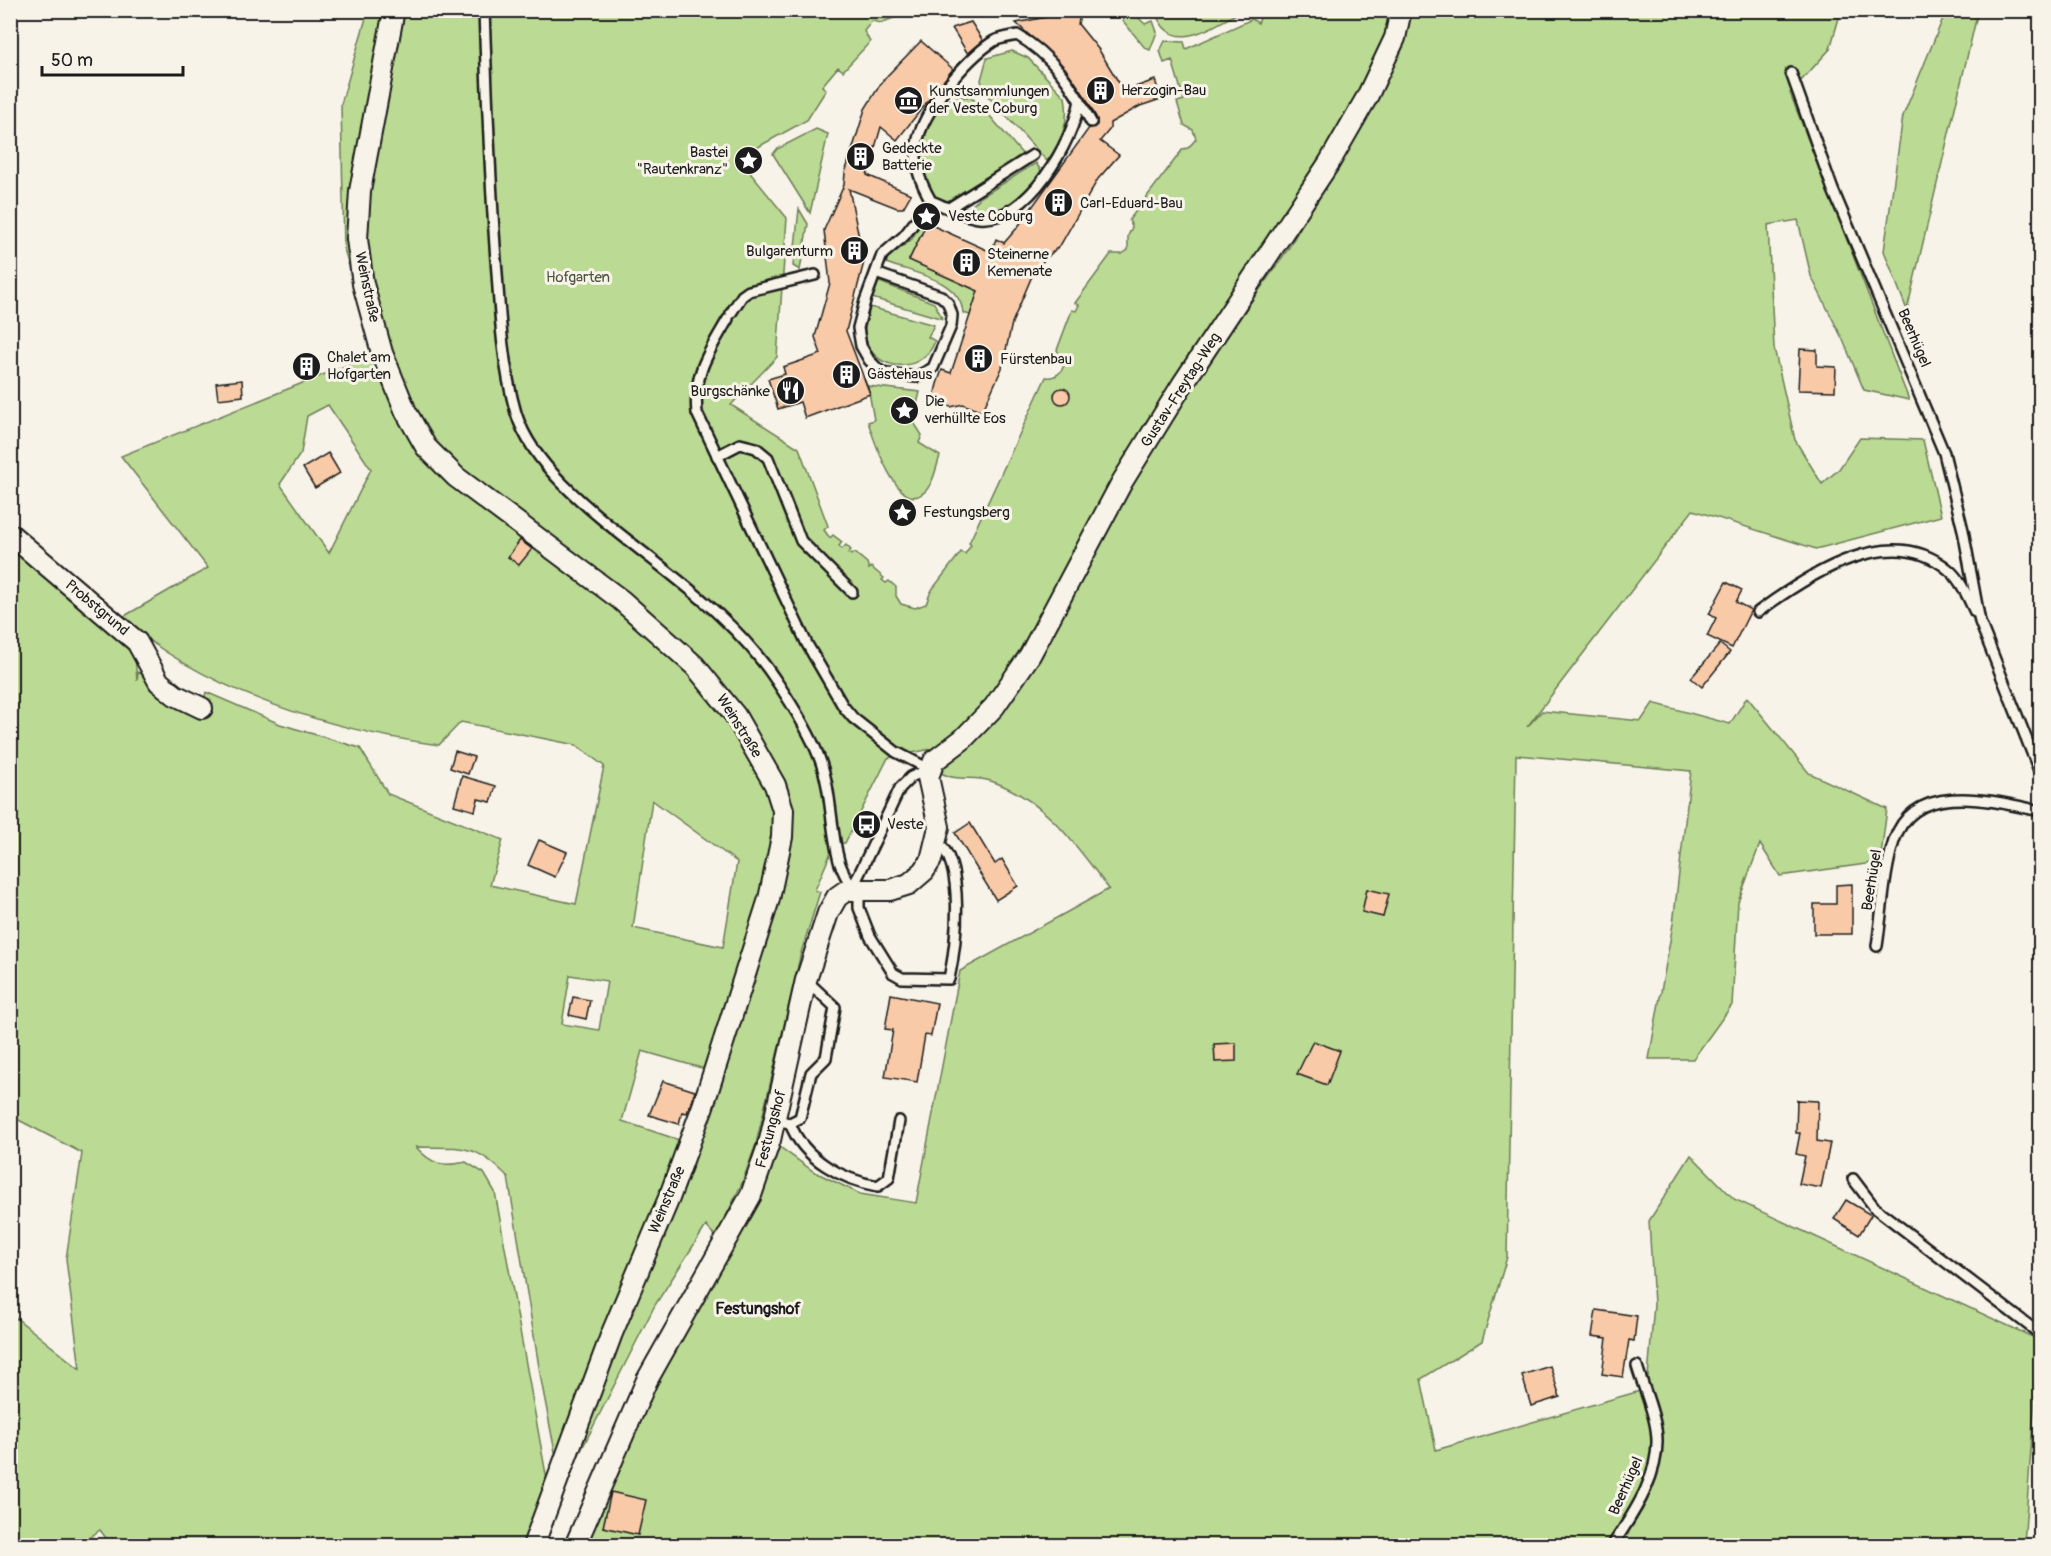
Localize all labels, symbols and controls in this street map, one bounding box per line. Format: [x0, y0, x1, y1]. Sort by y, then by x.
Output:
scale bar [42, 39, 183, 77]
text: 50 m [51, 49, 93, 72]
building icon: Herzogin-Bau [1084, 74, 1116, 106]
place label: Herzogin-Bau [1121, 81, 1206, 100]
place label: Kunstsammlungen der Veste Coburg [929, 82, 1050, 118]
museum icon: Kunstsammlungen der Veste Coburg [892, 84, 924, 116]
place label: Gedeckte Batterie [882, 139, 942, 175]
building icon: Gedeckte Batterie [845, 141, 877, 173]
place label: Bastei "Rautenkranz" [637, 143, 728, 179]
place icon: Bastei "Rautenkranz" [733, 145, 765, 177]
building icon: Carl-Eduard-Bau [1043, 187, 1075, 219]
place label: Carl-Eduard-Bau [1080, 194, 1183, 213]
place icon: Veste Coburg [911, 200, 943, 232]
place label: Veste Coburg [948, 207, 1033, 226]
building icon: Bulgarenturm [838, 235, 870, 267]
place label: Bulgarenturm [746, 242, 833, 261]
place label: Steinerne Kemenate [987, 245, 1053, 281]
building icon: Steinerne Kemenate [950, 247, 982, 279]
street label: Weinstraße [350, 250, 384, 325]
park label: Hofgarten [546, 268, 610, 287]
street label: Beerhügel [1893, 306, 1935, 370]
street label: Gustav-Freytag-Weg [1137, 329, 1225, 451]
building icon: Fürstenbau [963, 343, 995, 375]
place label: Chalet am Hofgarten [327, 348, 391, 384]
building icon: Chalet am Hofgarten [290, 350, 322, 382]
place label: Fürstenbau [1000, 350, 1072, 369]
building icon: Gästehaus [830, 358, 862, 390]
place label: Gästehaus [867, 365, 932, 384]
restaurant icon: Burgschänke [775, 375, 807, 407]
place label: Burgschänke [690, 382, 771, 401]
place label: Die verhüllte Eos [924, 392, 1006, 428]
place icon: Die verhüllte Eos [888, 394, 920, 426]
place icon: Festungsberg [886, 496, 918, 528]
place label: Festungsberg [923, 503, 1010, 522]
street label: Probstgrund [61, 576, 133, 640]
street label: Weinstraße [712, 691, 766, 762]
bus stop icon: Veste [850, 808, 882, 840]
place label: Veste [887, 815, 924, 834]
street label: Beerhügel [1858, 848, 1886, 912]
street label: Festungshof [751, 1088, 791, 1170]
street label: Weinstraße [644, 1163, 690, 1237]
district label: Festungshof [715, 1299, 801, 1319]
street label: Beerhügel [1605, 1454, 1647, 1518]

